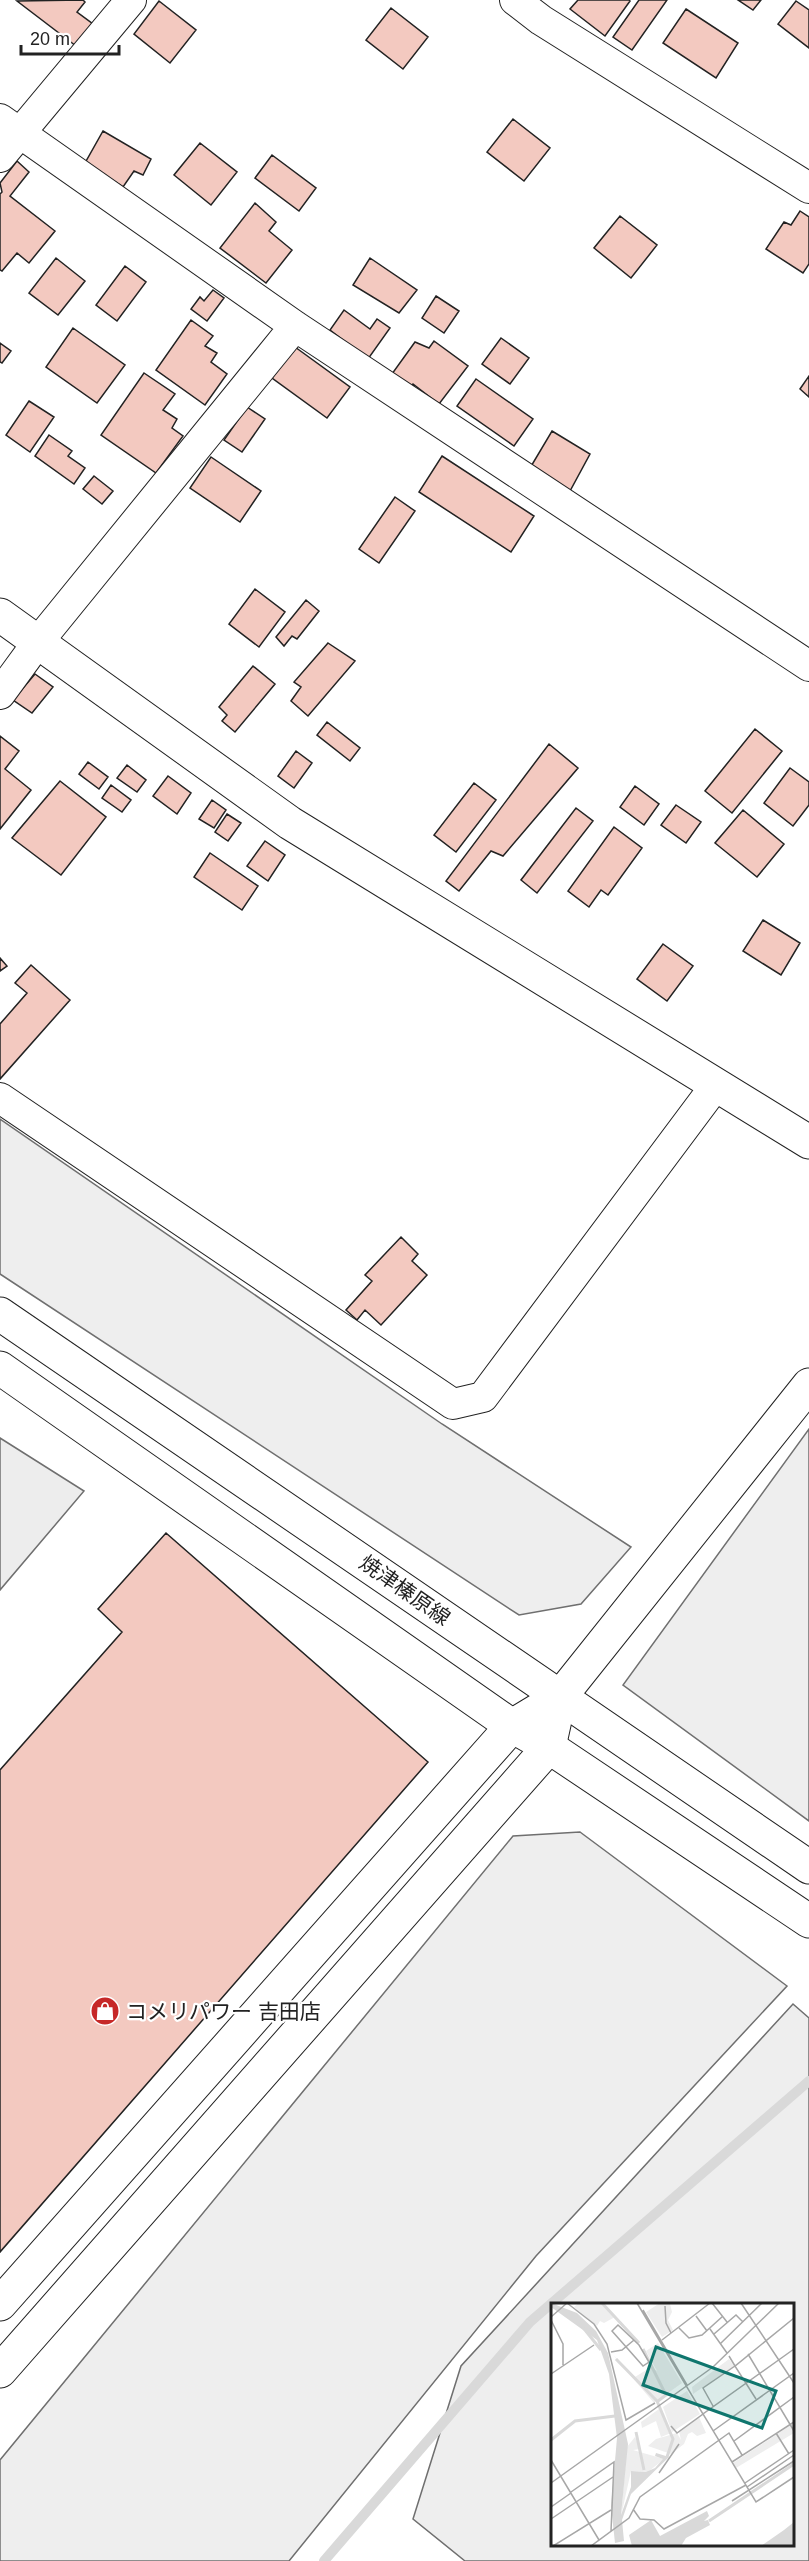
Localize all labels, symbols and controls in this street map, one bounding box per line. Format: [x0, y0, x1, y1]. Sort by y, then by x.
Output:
scale bar [21, 18, 118, 56]
text: 20 m [30, 29, 70, 49]
street label: 焼津榛原線 [355, 1550, 455, 1630]
shop icon: コメリパワー 吉田店 [89, 1995, 121, 2027]
place label: コメリパワー 吉田店 [126, 2000, 321, 2023]
inset map [551, 2303, 794, 2546]

